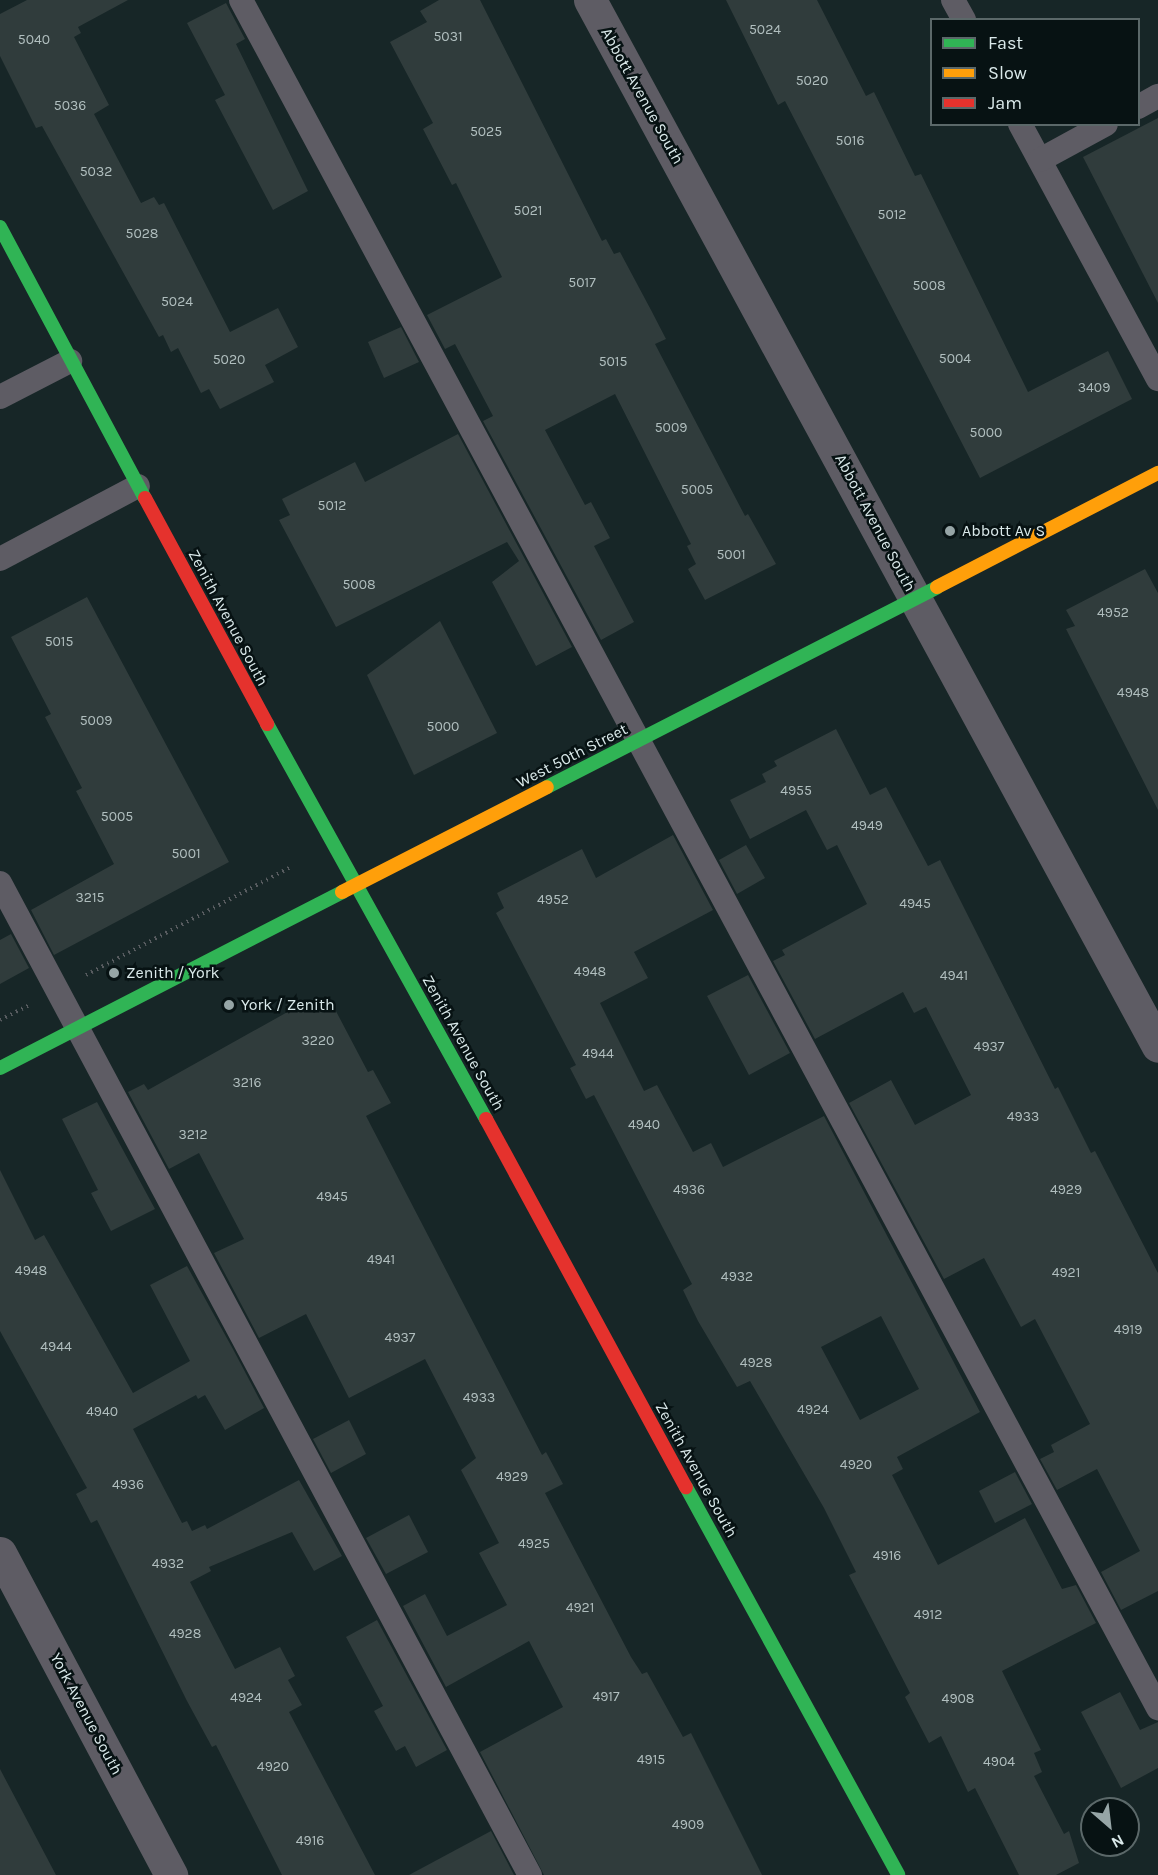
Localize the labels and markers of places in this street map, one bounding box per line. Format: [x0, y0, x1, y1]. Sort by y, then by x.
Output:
place label: Abbott Av S [962, 521, 1045, 541]
marker: Abbott Av S [943, 524, 957, 538]
place label: Zenith / York [126, 963, 220, 983]
marker: Zenith / York [107, 966, 121, 980]
place label: York / Zenith [241, 995, 335, 1015]
marker: York / Zenith [222, 998, 236, 1012]

